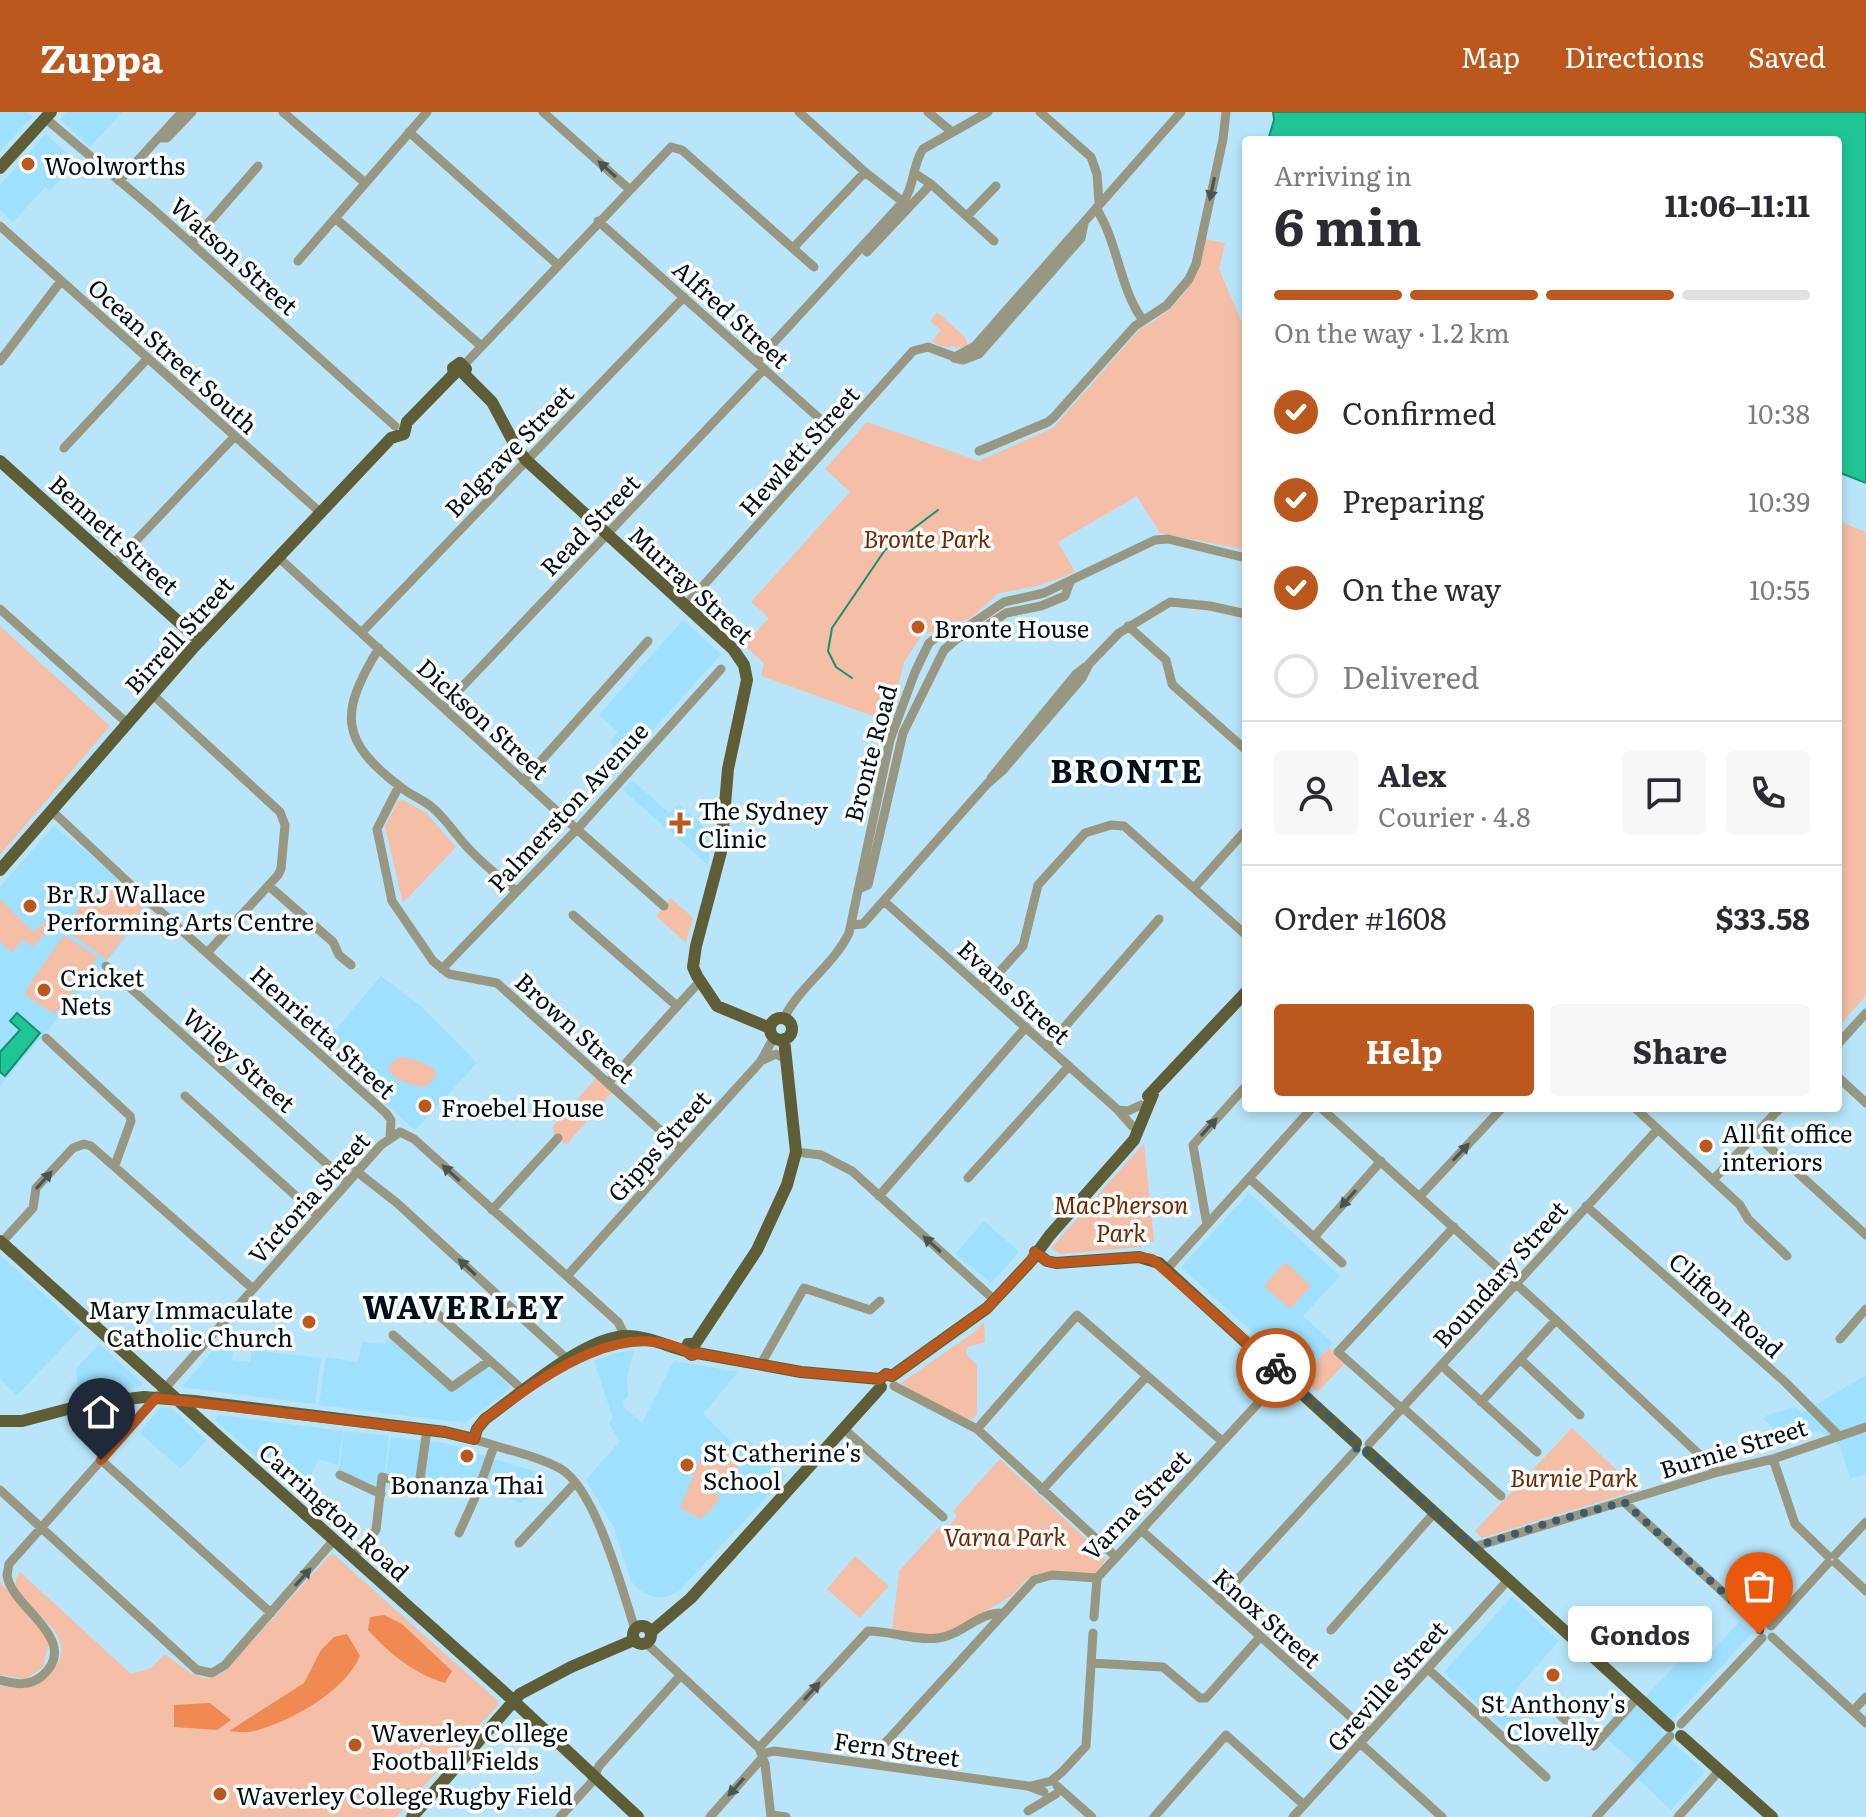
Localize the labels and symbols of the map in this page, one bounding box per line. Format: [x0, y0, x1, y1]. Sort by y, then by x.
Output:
place label: Woolworths [44, 147, 185, 182]
marker: Woolworths [19, 155, 37, 173]
one-way arrow [598, 161, 617, 179]
one-way arrow [1205, 176, 1218, 201]
street label: Watson Street [163, 188, 307, 322]
street label: Alfred Street [666, 251, 798, 375]
street label: Ocean Street South [81, 269, 267, 441]
street label: Belgrave Street [436, 376, 581, 524]
street label: Hewlett Street [730, 377, 866, 523]
street label: Read Street [531, 465, 647, 583]
street label: Bennett Street [42, 466, 188, 602]
street label: Murray Street [622, 517, 763, 651]
park label: Bronte Park [863, 520, 992, 555]
street label: Birrell Street [116, 567, 241, 701]
place label: Bronte House [934, 610, 1089, 645]
marker: Bronte House [909, 618, 927, 636]
street label: Dickson Street [410, 649, 558, 787]
street label: Bronte Road [834, 680, 904, 826]
street label: Palmerston Avenue [479, 713, 655, 899]
district label: BRONTE [1050, 745, 1204, 793]
place label: The Sydney Clinic [698, 792, 828, 855]
marker: The Sydney Clinic [669, 812, 691, 834]
place label: Br RJ Wallace Performing Arts Centre [46, 875, 314, 938]
marker: Br RJ Wallace Performing Arts Centre [21, 897, 39, 915]
street label: Evans Street [951, 931, 1079, 1051]
street label: Henrietta Street [244, 956, 405, 1106]
place label: Cricket Nets [60, 959, 144, 1022]
street label: Brown Street [508, 964, 644, 1091]
marker: Cricket Nets [35, 981, 53, 999]
street label: Wiley Street [176, 999, 304, 1119]
street label: Gipps Street [598, 1081, 718, 1208]
place label: Froebel House [441, 1089, 604, 1124]
marker: Froebel House [416, 1097, 434, 1115]
place label: All fit office interiors [1722, 1115, 1852, 1178]
one-way arrow [1200, 1117, 1218, 1136]
street label: Victoria Street [239, 1123, 377, 1271]
marker: All fit office interiors [1697, 1137, 1715, 1155]
one-way arrow [1451, 1143, 1469, 1162]
one-way arrow [442, 1164, 461, 1182]
one-way arrow [35, 1170, 53, 1190]
park label: MacPherson Park [1054, 1186, 1188, 1249]
one-way arrow [1339, 1189, 1357, 1208]
street label: Boundary Street [1424, 1192, 1575, 1354]
one-way arrow [923, 1236, 943, 1253]
street label: Clifton Road [1662, 1243, 1792, 1365]
one-way arrow [458, 1259, 477, 1277]
district label: WAVERLEY [362, 1281, 566, 1329]
place label: Mary Immaculate Catholic Church [88, 1291, 293, 1354]
marker: Mary Immaculate Catholic Church [300, 1313, 318, 1331]
courier [1236, 1328, 1316, 1408]
pin [67, 1378, 135, 1460]
street label: Burnie Street [1655, 1408, 1811, 1486]
street label: Carrington Road [252, 1434, 418, 1588]
place label: St Catherine's School [703, 1434, 861, 1497]
street label: Varna Street [1073, 1440, 1197, 1567]
marker: Bonanza Thai [458, 1447, 476, 1465]
marker: St Catherine's School [678, 1456, 696, 1474]
park label: Burnie Park [1510, 1459, 1639, 1494]
place label: Bonanza Thai [390, 1466, 544, 1501]
park label: Varna Park [944, 1518, 1067, 1553]
pin [1725, 1552, 1793, 1634]
street label: Knox Street [1206, 1559, 1330, 1675]
one-way arrow [293, 1567, 311, 1586]
callout: Gondos [1567, 1606, 1711, 1662]
street label: Greville Street [1318, 1612, 1454, 1758]
marker: St Anthony's Clovelly [1544, 1666, 1562, 1684]
one-way arrow [803, 1682, 821, 1701]
place label: St Anthony's Clovelly [1481, 1685, 1625, 1748]
place label: Waverley College Football Fields [371, 1714, 568, 1777]
street label: Fern Street [832, 1722, 962, 1774]
marker: Waverley College Football Fields [346, 1736, 364, 1754]
place label: Waverley College Rugby Field [236, 1777, 573, 1812]
one-way arrow [728, 1778, 746, 1797]
marker: Waverley College Rugby Field [211, 1785, 229, 1803]

